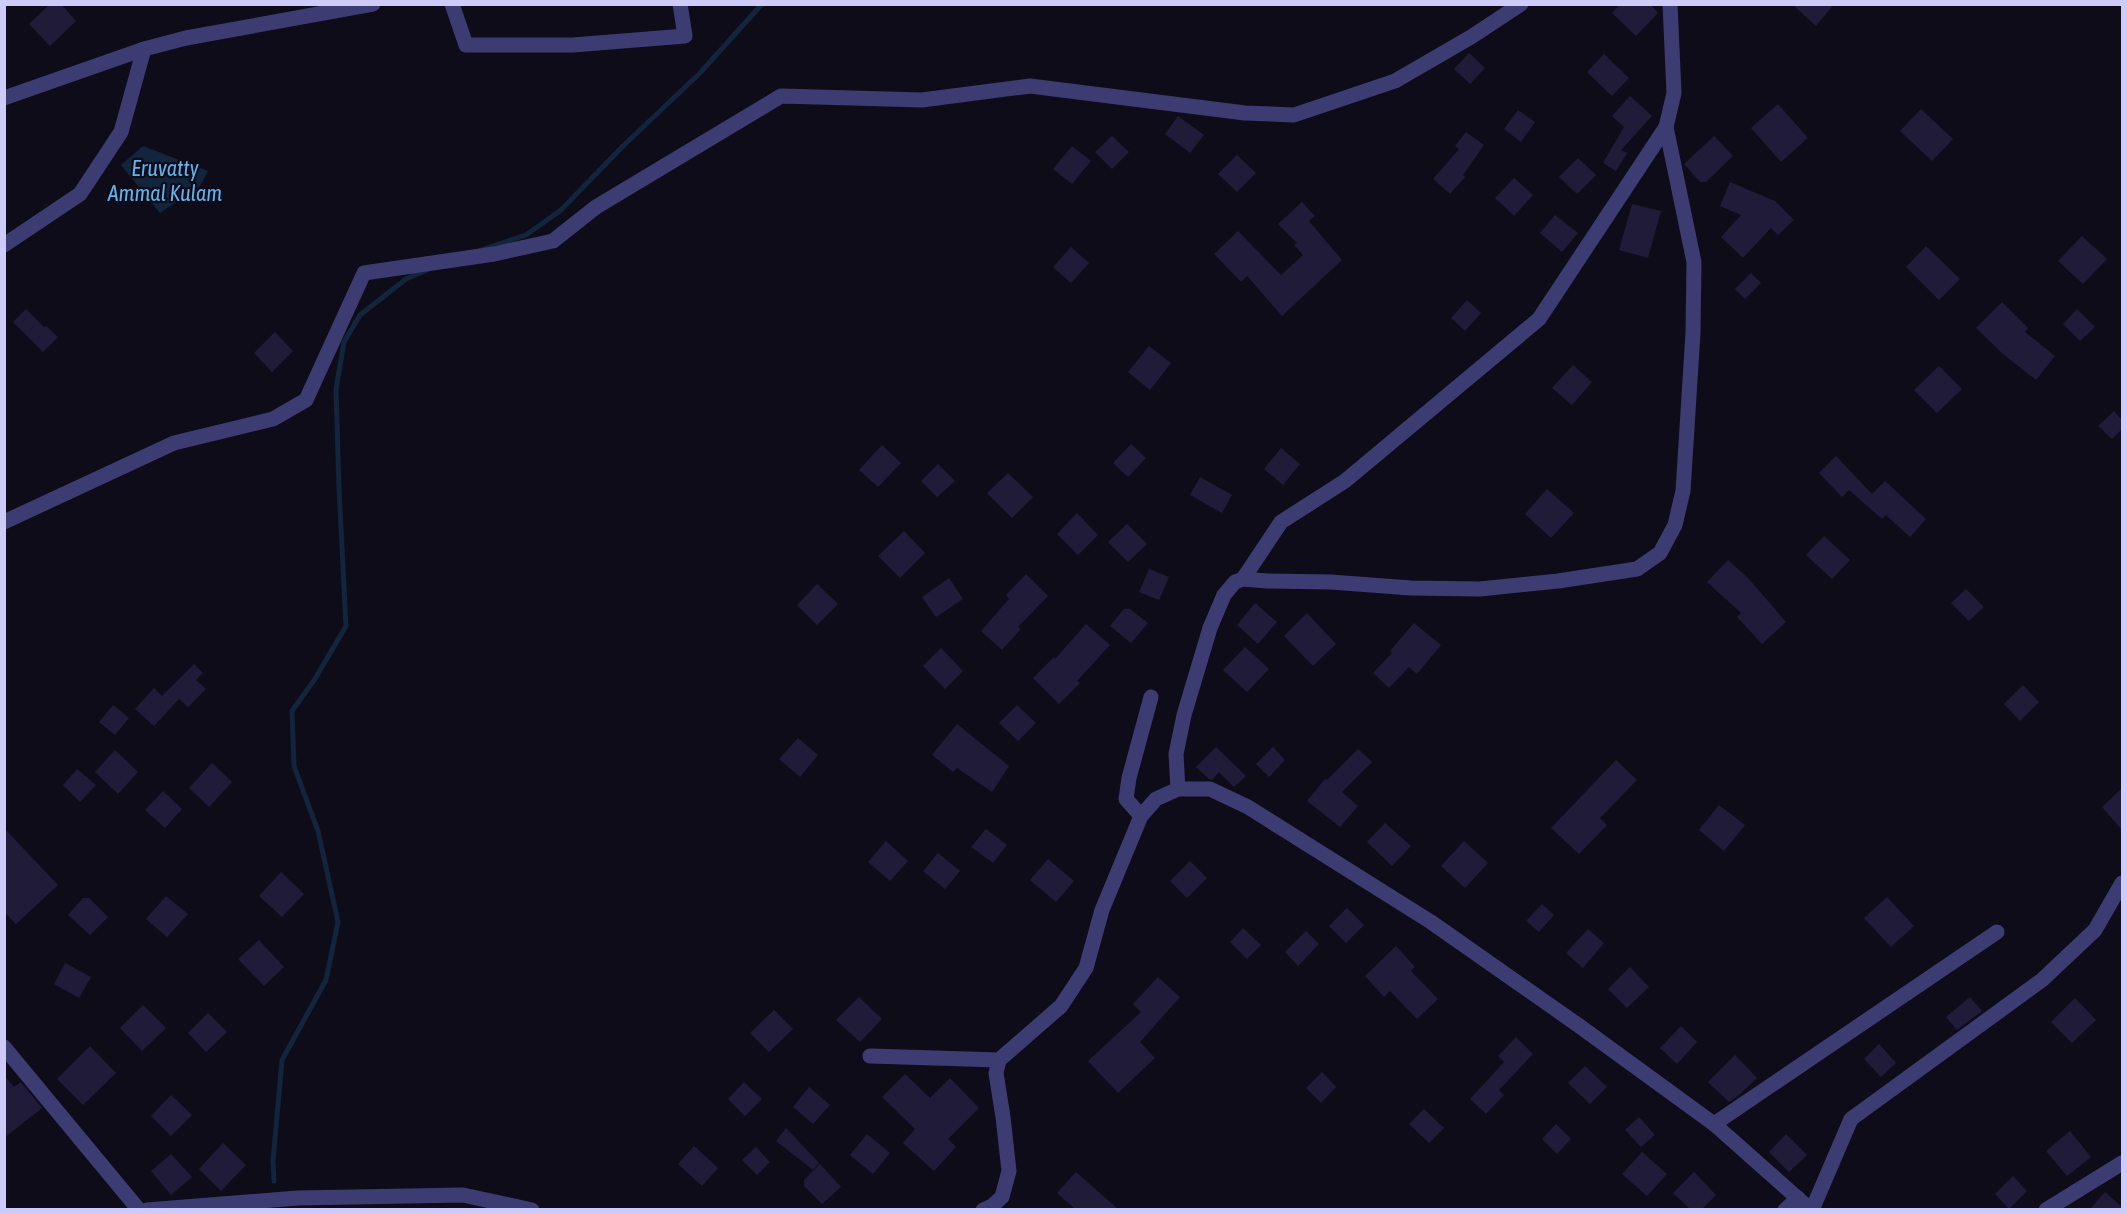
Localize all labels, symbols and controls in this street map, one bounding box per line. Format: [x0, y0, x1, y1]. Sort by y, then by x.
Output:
water label: Eruvatty Ammal Kulam [107, 155, 222, 206]

